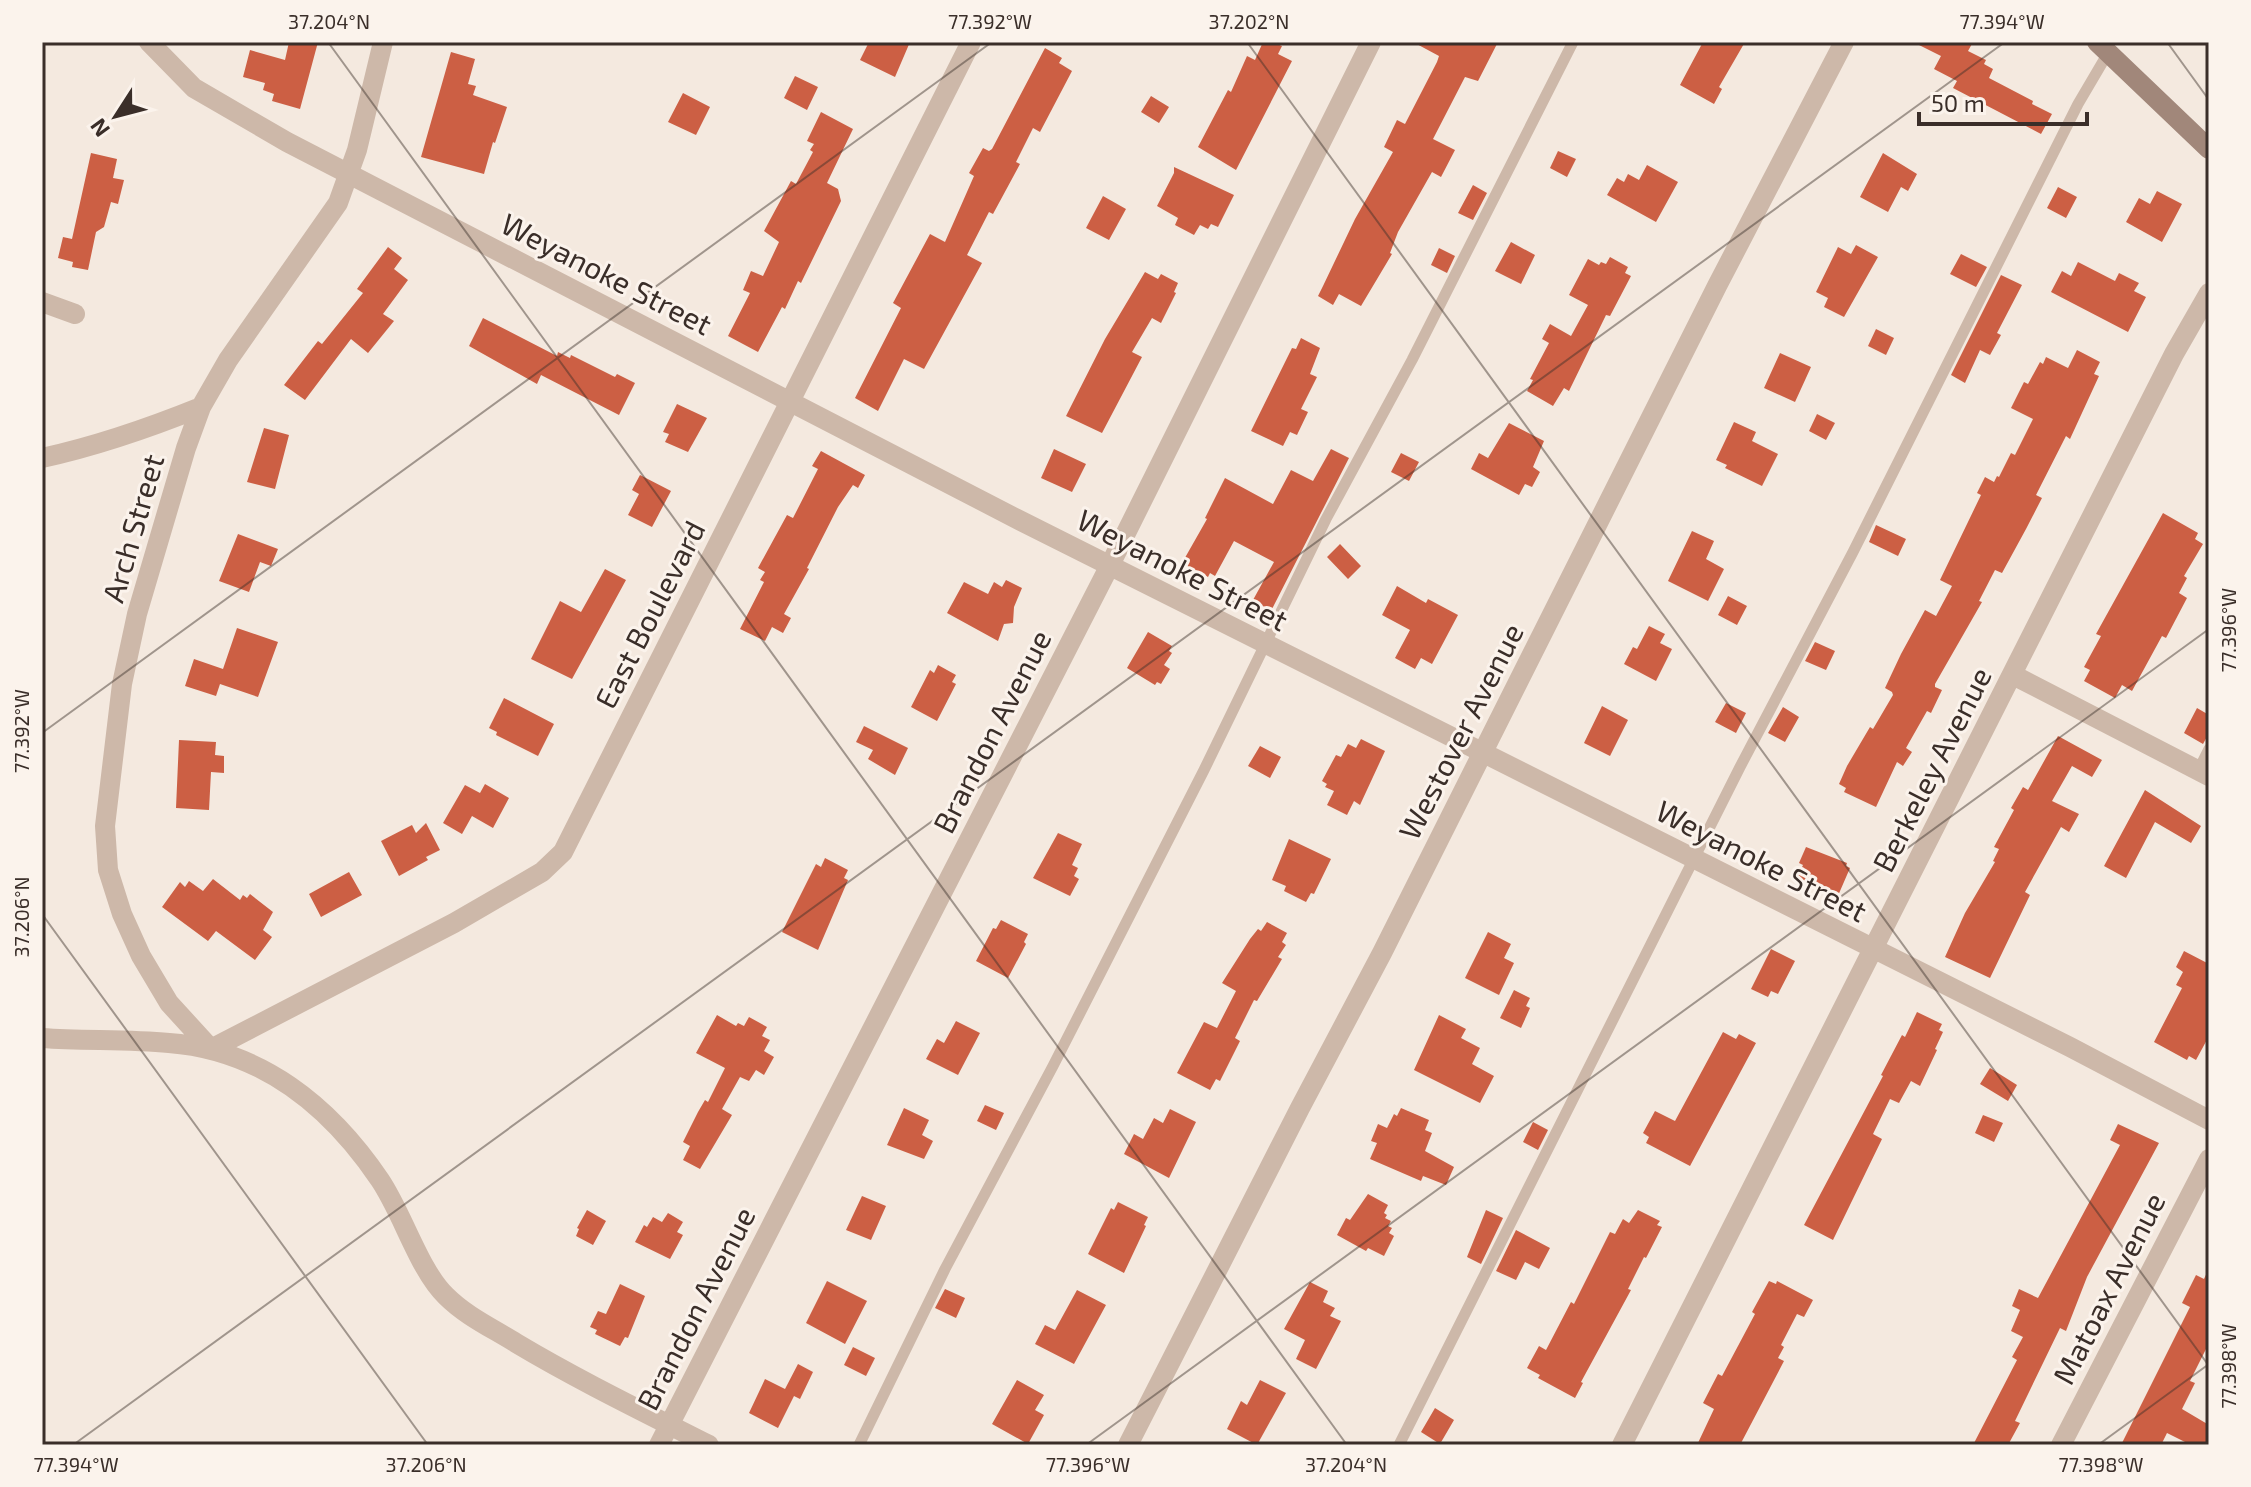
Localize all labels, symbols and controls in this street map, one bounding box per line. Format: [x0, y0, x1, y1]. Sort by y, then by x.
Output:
text: 37.204°N [288, 9, 370, 33]
text: 77.392°W [948, 9, 1032, 33]
text: 37.202°N [1209, 9, 1289, 33]
text: 77.394°W [1959, 9, 2045, 33]
north arrow [76, 76, 156, 156]
scale bar [1919, 76, 2087, 126]
text: 50 m [1931, 88, 1985, 117]
text: N [84, 114, 114, 142]
street label: Weyanoke Street [496, 204, 718, 342]
street label: Arch Street [94, 450, 170, 606]
street label: Weyanoke Street [1072, 500, 1294, 638]
street label: East Boulevard [586, 514, 712, 714]
text: 77.396°W [2216, 588, 2240, 672]
street label: Westover Avenue [1390, 617, 1530, 845]
street label: Brandon Avenue [924, 624, 1058, 838]
street label: Berkeley Avenue [1864, 661, 1998, 877]
text: 77.392°W [9, 689, 33, 773]
street label: Weyanoke Street [1651, 791, 1873, 929]
text: 37.206°N [9, 876, 33, 958]
street label: Matoax Avenue [2044, 1186, 2172, 1390]
street label: Brandon Avenue [628, 1201, 762, 1415]
text: 77.398°W [2216, 1323, 2240, 1409]
text: 77.394°W [33, 1452, 119, 1476]
text: 37.206°N [385, 1452, 467, 1476]
text: 77.396°W [1046, 1452, 1130, 1476]
text: 37.204°N [1305, 1452, 1387, 1476]
text: 77.398°W [2058, 1452, 2144, 1476]

